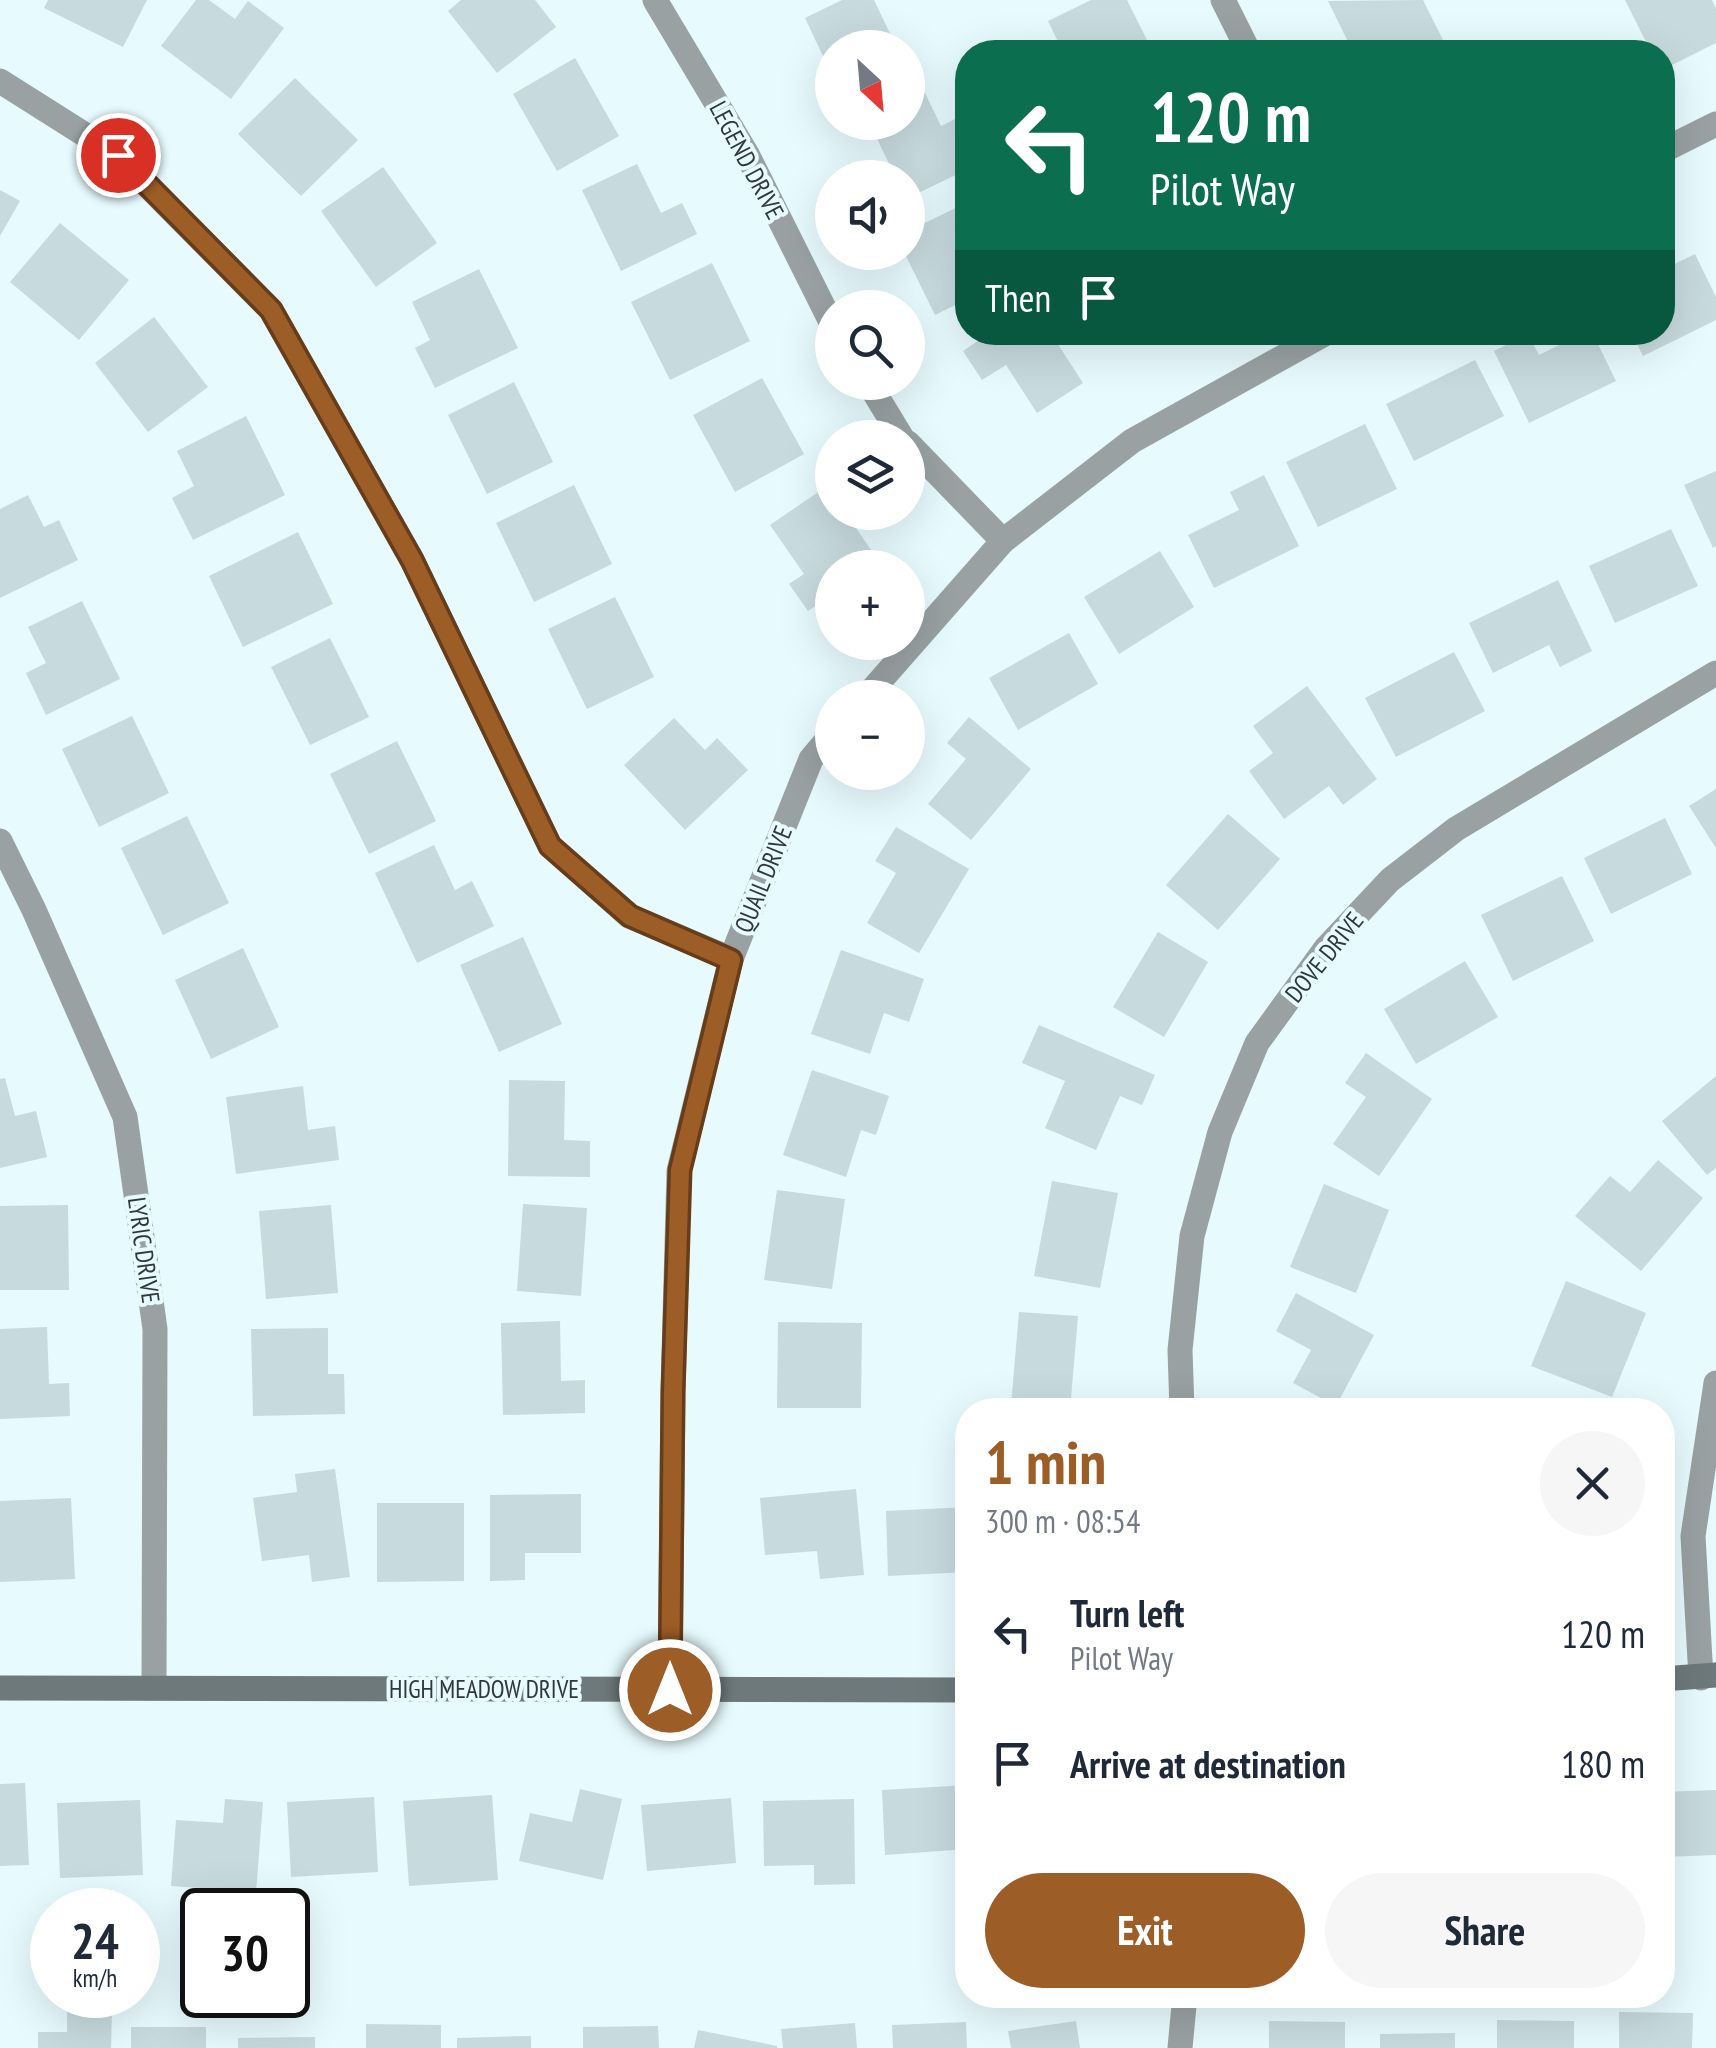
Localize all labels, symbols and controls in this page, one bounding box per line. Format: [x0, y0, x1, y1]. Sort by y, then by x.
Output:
north arrow [815, 30, 925, 140]
map controls [815, 30, 925, 790]
text: 120 m [1150, 71, 1311, 161]
icon: left [985, 80, 1115, 210]
street label: LEGEND DRIVE [703, 95, 791, 225]
pin [76, 113, 161, 198]
icon: arrive [91, 128, 146, 183]
text: Pilot Way [1150, 159, 1295, 217]
button: sound [815, 160, 925, 270]
icon: arrive [1071, 270, 1126, 325]
text: Then [985, 273, 1051, 322]
button: search [815, 290, 925, 400]
button: layers [815, 420, 925, 530]
button: + [815, 550, 925, 660]
button: − [815, 680, 925, 790]
street label: QUAIL DRIVE [727, 821, 799, 937]
street label: DOVE DRIVE [1278, 905, 1370, 1009]
street label: LYRIC DRIVE [121, 1195, 167, 1305]
text: 1 min [985, 1423, 1106, 1501]
button: close [1540, 1431, 1645, 1536]
text: 300 m · 08:54 [985, 1500, 1140, 1542]
text: Turn left [1070, 1588, 1184, 1637]
icon: left [985, 1606, 1040, 1661]
text: 120 m [1561, 1609, 1645, 1658]
text: Pilot Way [1070, 1637, 1173, 1679]
position arrow [618, 1638, 722, 1742]
street label: HIGH MEADOW DRIVE [389, 1673, 579, 1705]
icon: arrive [985, 1736, 1040, 1791]
text: Arrive at destination [1070, 1739, 1346, 1788]
text: 180 m [1561, 1739, 1645, 1788]
button: Exit [985, 1873, 1305, 1988]
button: Share [1325, 1873, 1645, 1988]
speed limit sign: 30 [180, 1888, 310, 2018]
text: 24 [71, 1908, 119, 1973]
text: km/h [73, 1962, 117, 1994]

